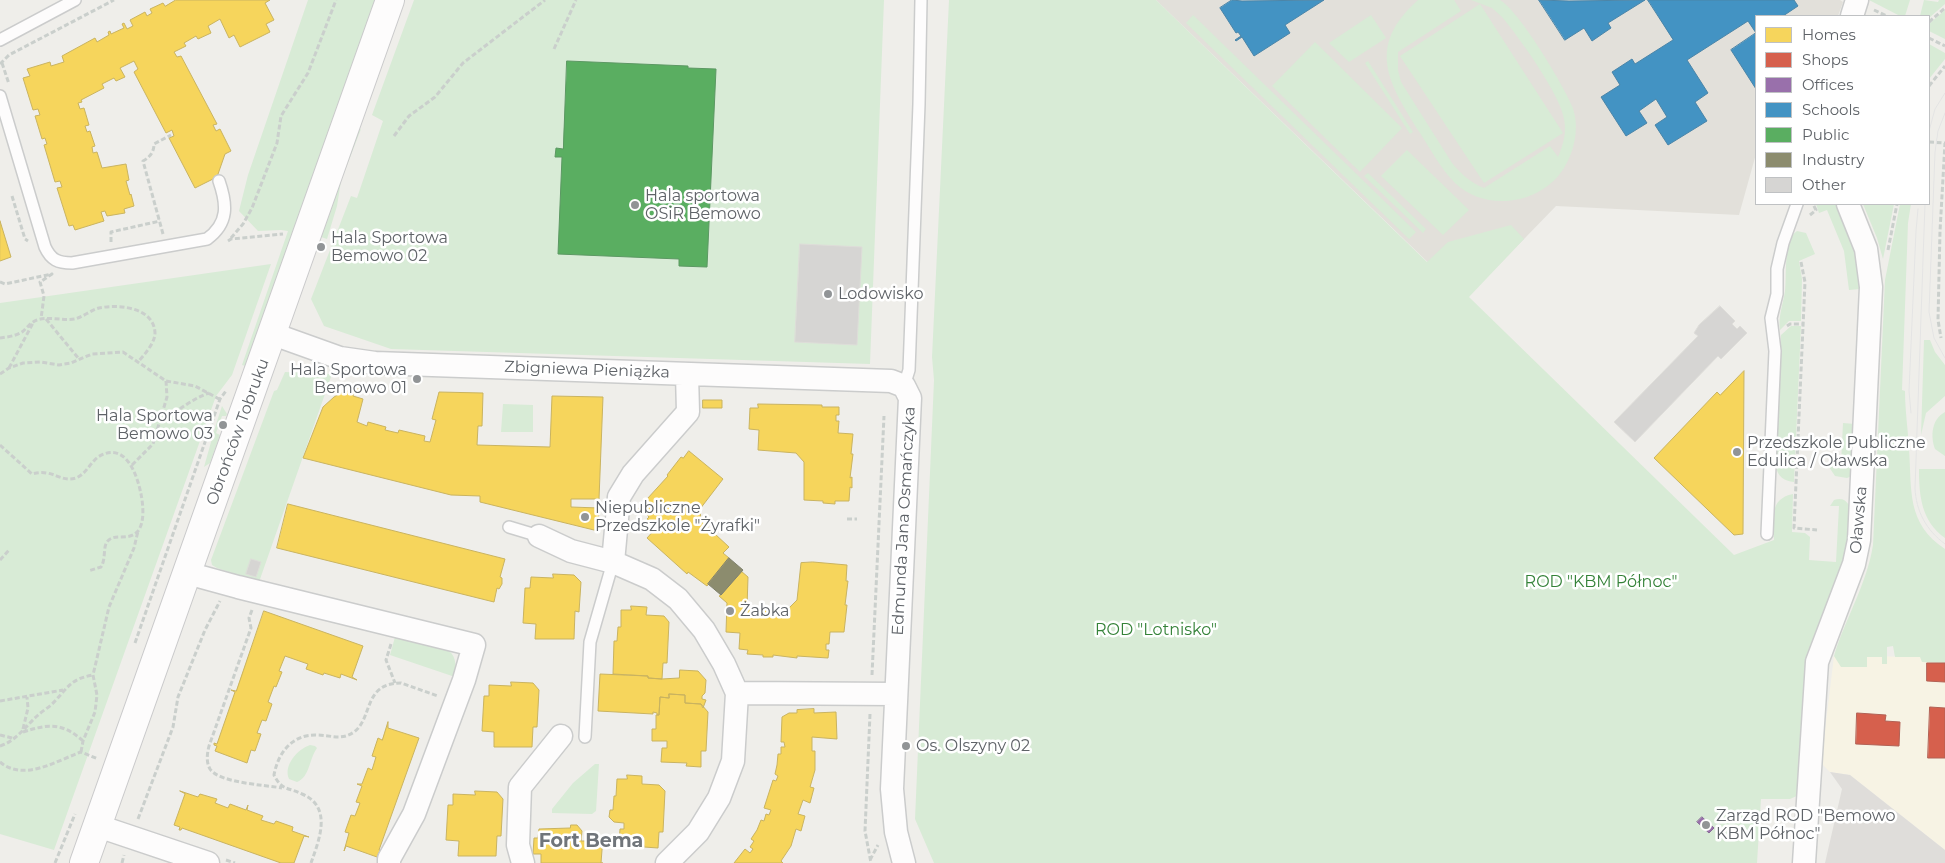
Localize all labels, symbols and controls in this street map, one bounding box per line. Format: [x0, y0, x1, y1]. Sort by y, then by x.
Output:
legend [1755, 15, 1930, 205]
text: Homes [1802, 25, 1856, 44]
text: Shops [1802, 50, 1848, 69]
text: Offices [1802, 75, 1854, 94]
text: Schools [1802, 100, 1860, 119]
text: Public [1802, 125, 1850, 144]
text: Industry [1802, 150, 1864, 169]
text: Other [1802, 175, 1846, 194]
place label: Hala sportowa OSiR Bemowo [645, 186, 761, 224]
marker: Hala sportowa OSiR Bemowo [629, 199, 641, 211]
place label: Hala Sportowa Bemowo 02 [331, 228, 448, 266]
marker: Hala Sportowa Bemowo 02 [315, 241, 327, 253]
place label: Lodowisko [838, 284, 923, 304]
marker: Lodowisko [822, 288, 834, 300]
street label: Obrońców Tobruku [203, 356, 273, 508]
street label: Zbigniewa Pieniążka [504, 358, 670, 382]
place label: Hala Sportowa Bemowo 01 [290, 360, 407, 398]
marker: Hala Sportowa Bemowo 01 [411, 373, 423, 385]
place label: Hala Sportowa Bemowo 03 [96, 406, 213, 444]
street label: Edmunda Jana Osmańczyka [888, 406, 920, 636]
marker: Hala Sportowa Bemowo 03 [217, 419, 229, 431]
place label: Przedszkole Publiczne Edulica / Oławska [1747, 433, 1926, 471]
marker: Przedszkole Publiczne Edulica / Oławska [1731, 446, 1743, 458]
street label: Oławska [1846, 485, 1872, 555]
place label: Niepubliczne Przedszkole "Żyrafki" [595, 498, 760, 536]
marker: Niepubliczne Przedszkole "Żyrafki" [579, 511, 591, 523]
park label: ROD "KBM Północ" [1525, 572, 1677, 592]
place label: Żabka [740, 601, 790, 621]
marker: Żabka [724, 605, 736, 617]
park label: ROD "Lotnisko" [1095, 620, 1217, 640]
place label: Os. Olszyny 02 [916, 736, 1030, 756]
marker: Os. Olszyny 02 [900, 740, 912, 752]
place label: Zarząd ROD "Bemowo KBM Północ" [1716, 806, 1896, 844]
marker: Zarząd ROD "Bemowo KBM Północ" [1700, 819, 1712, 831]
district label: Fort Bema [539, 830, 643, 852]

